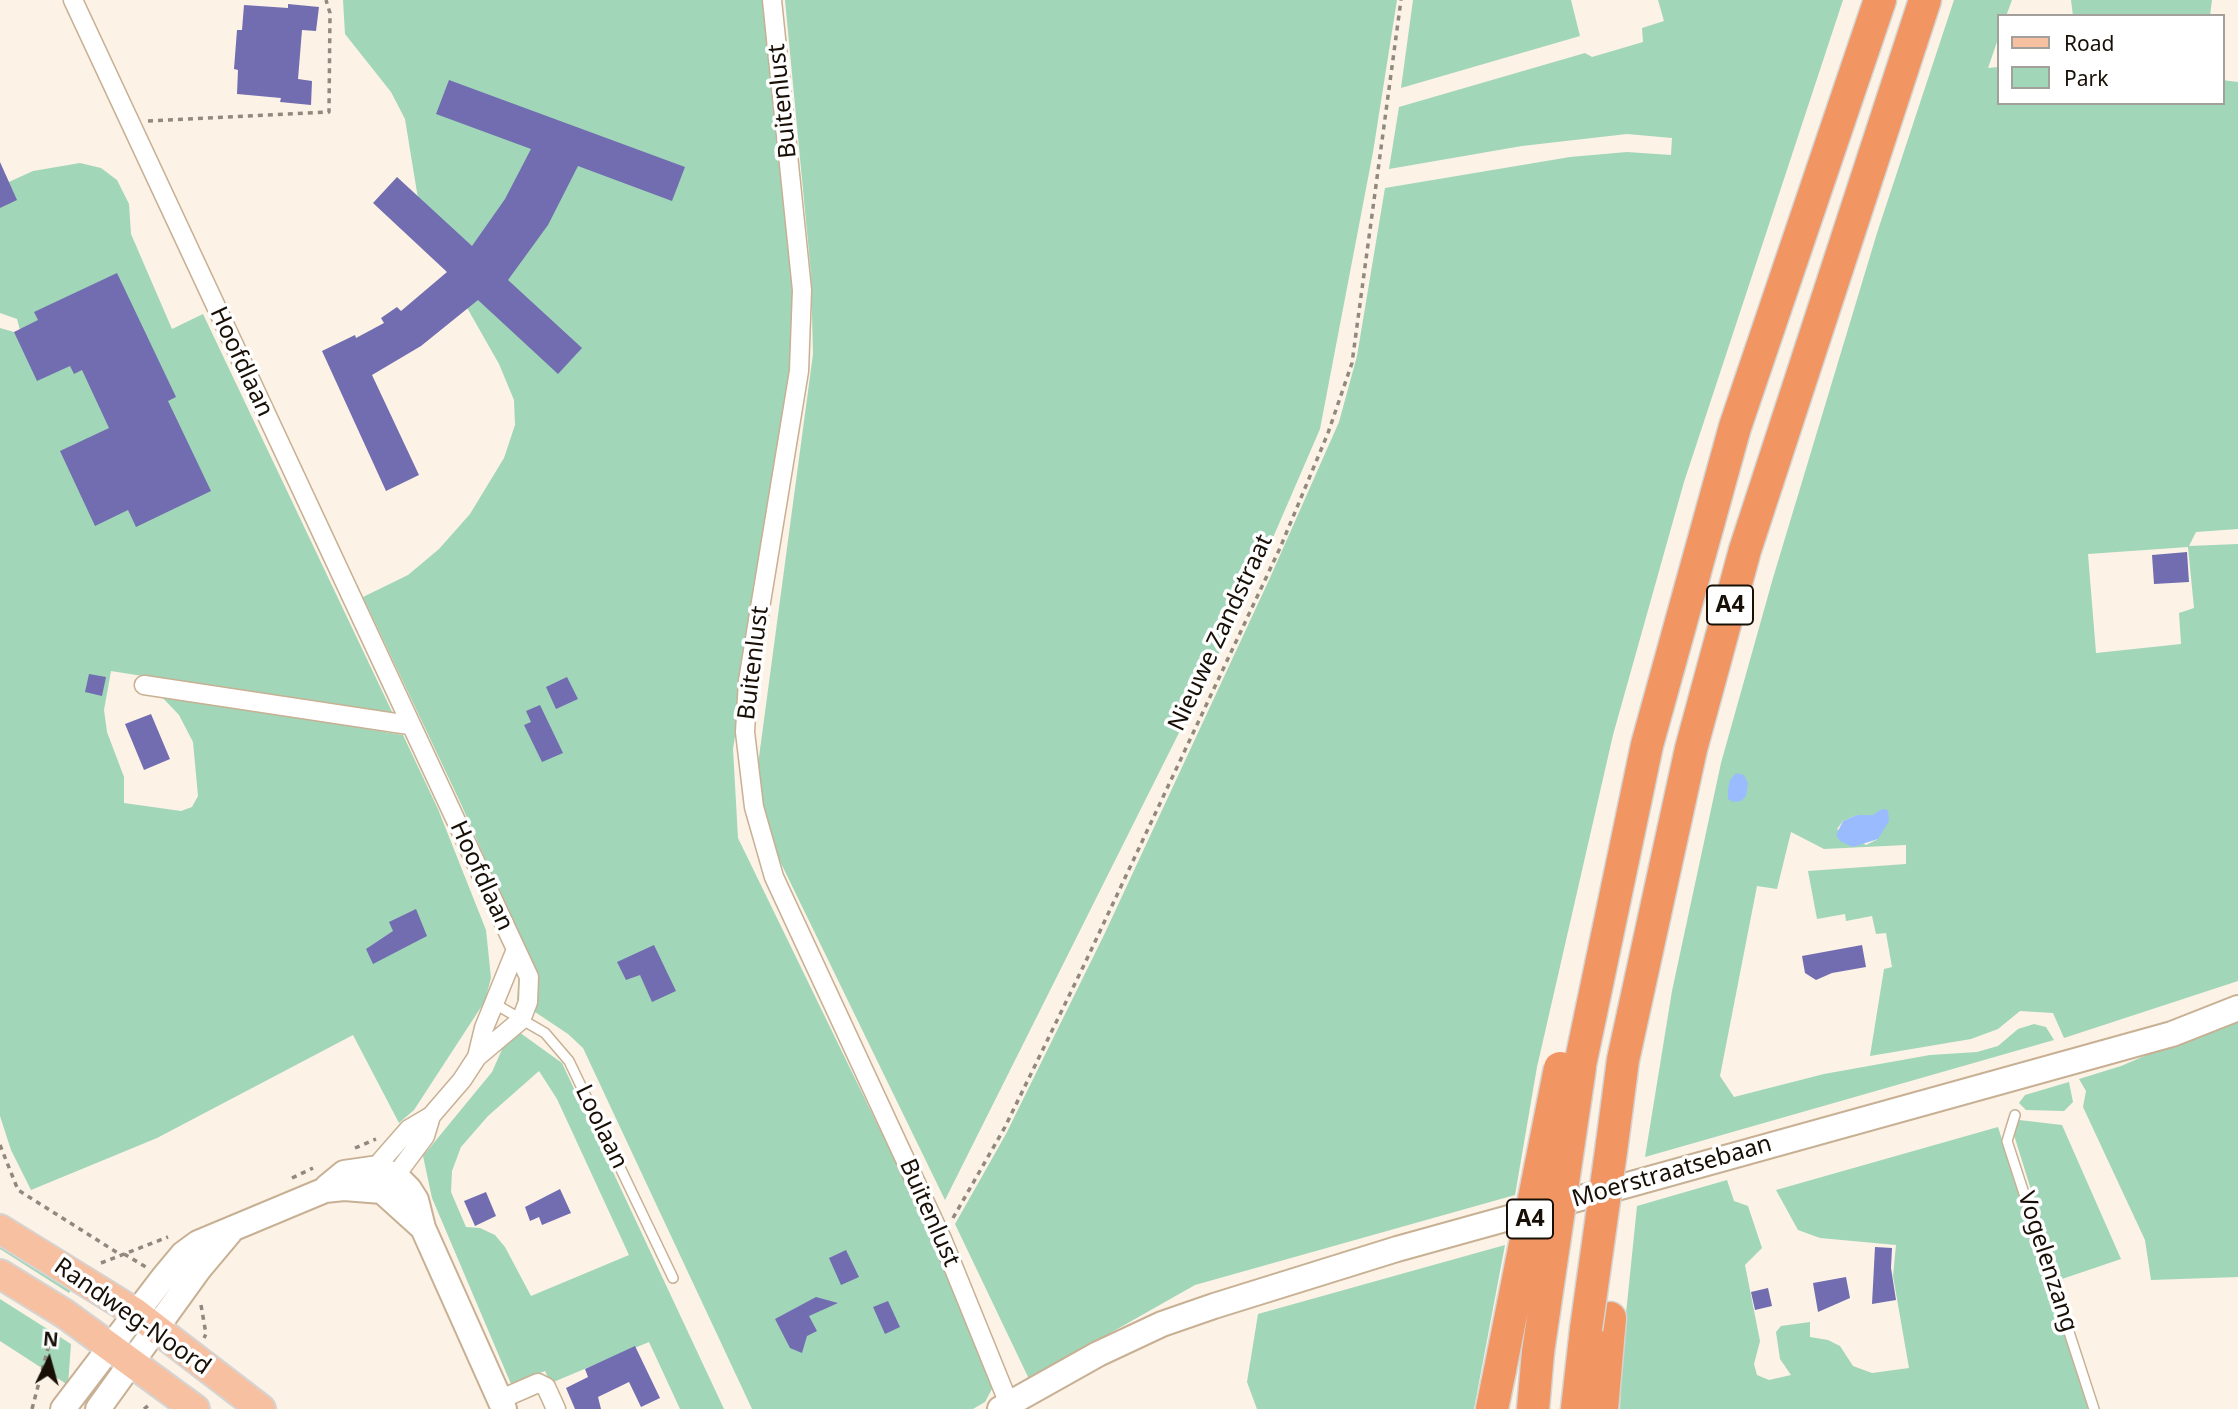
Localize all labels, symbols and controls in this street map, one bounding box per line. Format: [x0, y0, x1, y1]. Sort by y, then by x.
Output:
legend [1996, 14, 2224, 105]
text: Road [2064, 29, 2114, 57]
street label: Buitenlust [763, 42, 803, 160]
text: Park [2064, 64, 2108, 92]
street label: Hoofdlaan [203, 303, 279, 421]
street label: Nieuwe Zandstraat [1163, 530, 1279, 736]
road number: A4 [1707, 586, 1753, 624]
street label: Buitenlust [733, 604, 775, 722]
street label: Hoofdlaan [443, 817, 519, 935]
street label: Loolaan [568, 1080, 634, 1174]
street label: Moerstraatsebaan [1569, 1130, 1775, 1214]
street label: Buitenlust [892, 1155, 966, 1271]
street label: Vogelenzang [2011, 1188, 2083, 1336]
road number: A4 [1507, 1200, 1553, 1238]
street label: Randweg-Noord [48, 1252, 216, 1382]
north arrow [14, 1325, 84, 1395]

